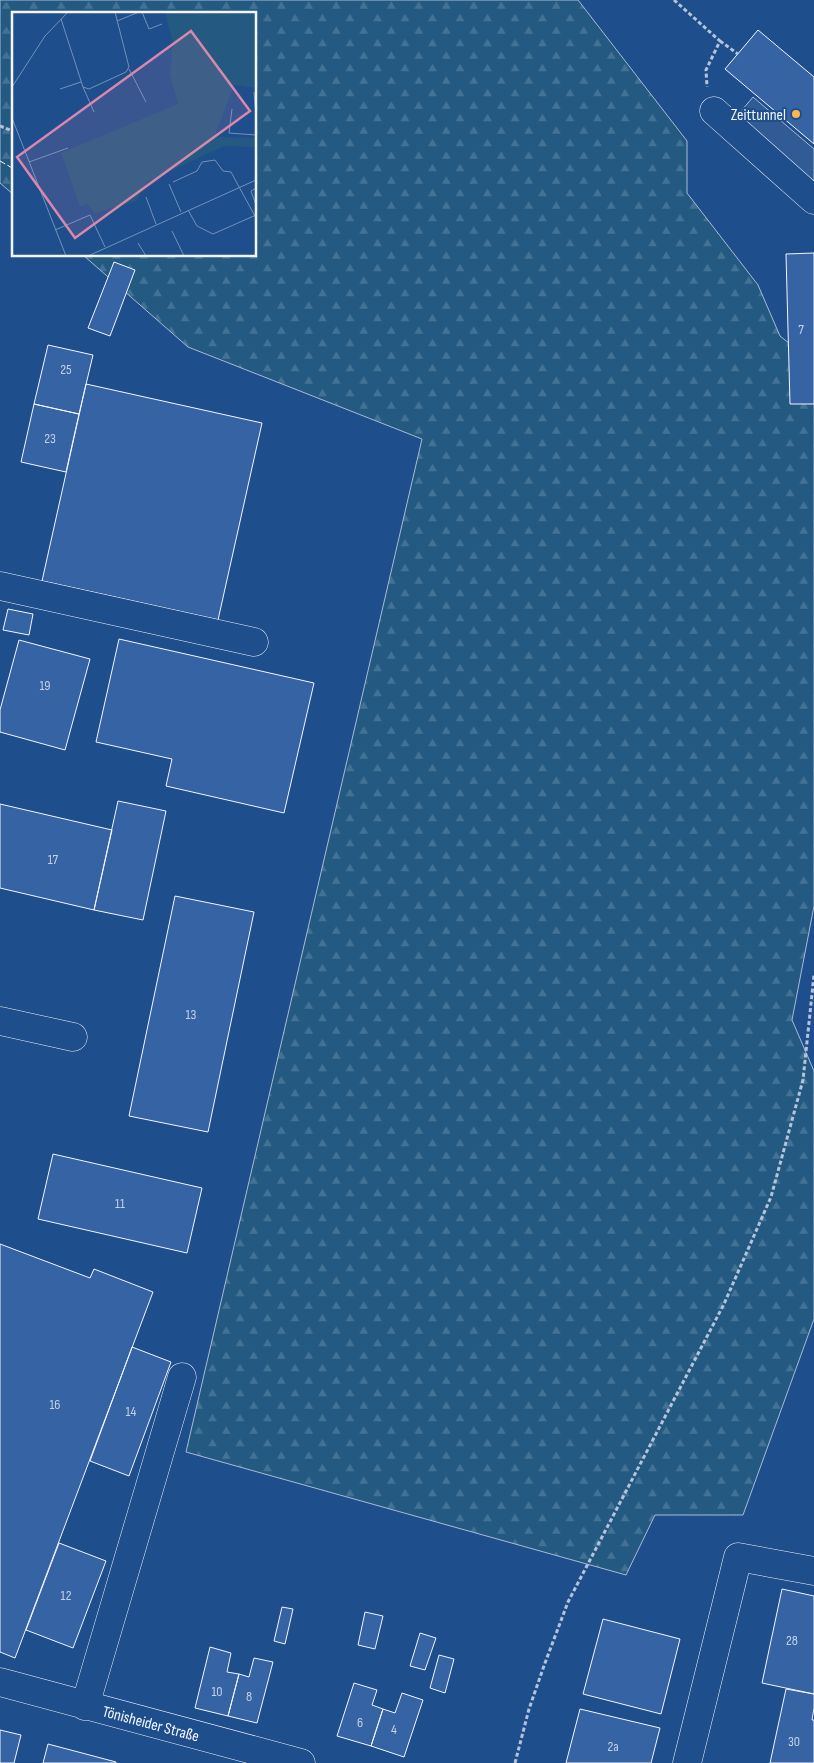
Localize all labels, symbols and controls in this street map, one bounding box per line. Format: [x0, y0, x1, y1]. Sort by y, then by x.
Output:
inset map [12, 12, 256, 256]
place label: Zeittunnel [731, 106, 786, 125]
marker: Zeittunnel [790, 108, 802, 120]
house number: 7 [798, 321, 804, 338]
house number: 25 [60, 361, 72, 378]
house number: 23 [44, 430, 56, 447]
house number: 19 [39, 677, 51, 694]
house number: 17 [48, 851, 59, 868]
house number: 13 [186, 1006, 197, 1023]
house number: 11 [115, 1195, 125, 1212]
house number: 16 [49, 1396, 61, 1413]
house number: 14 [126, 1403, 137, 1420]
house number: 12 [61, 1587, 72, 1604]
house number: 28 [786, 1632, 798, 1649]
house number: 10 [211, 1683, 223, 1700]
house number: 8 [246, 1688, 252, 1705]
street label: Tönisheider Straße [100, 1702, 201, 1747]
house number: 6 [357, 1714, 363, 1731]
house number: 4 [391, 1721, 397, 1738]
house number: 30 [788, 1733, 800, 1750]
house number: 2a [607, 1738, 619, 1755]

